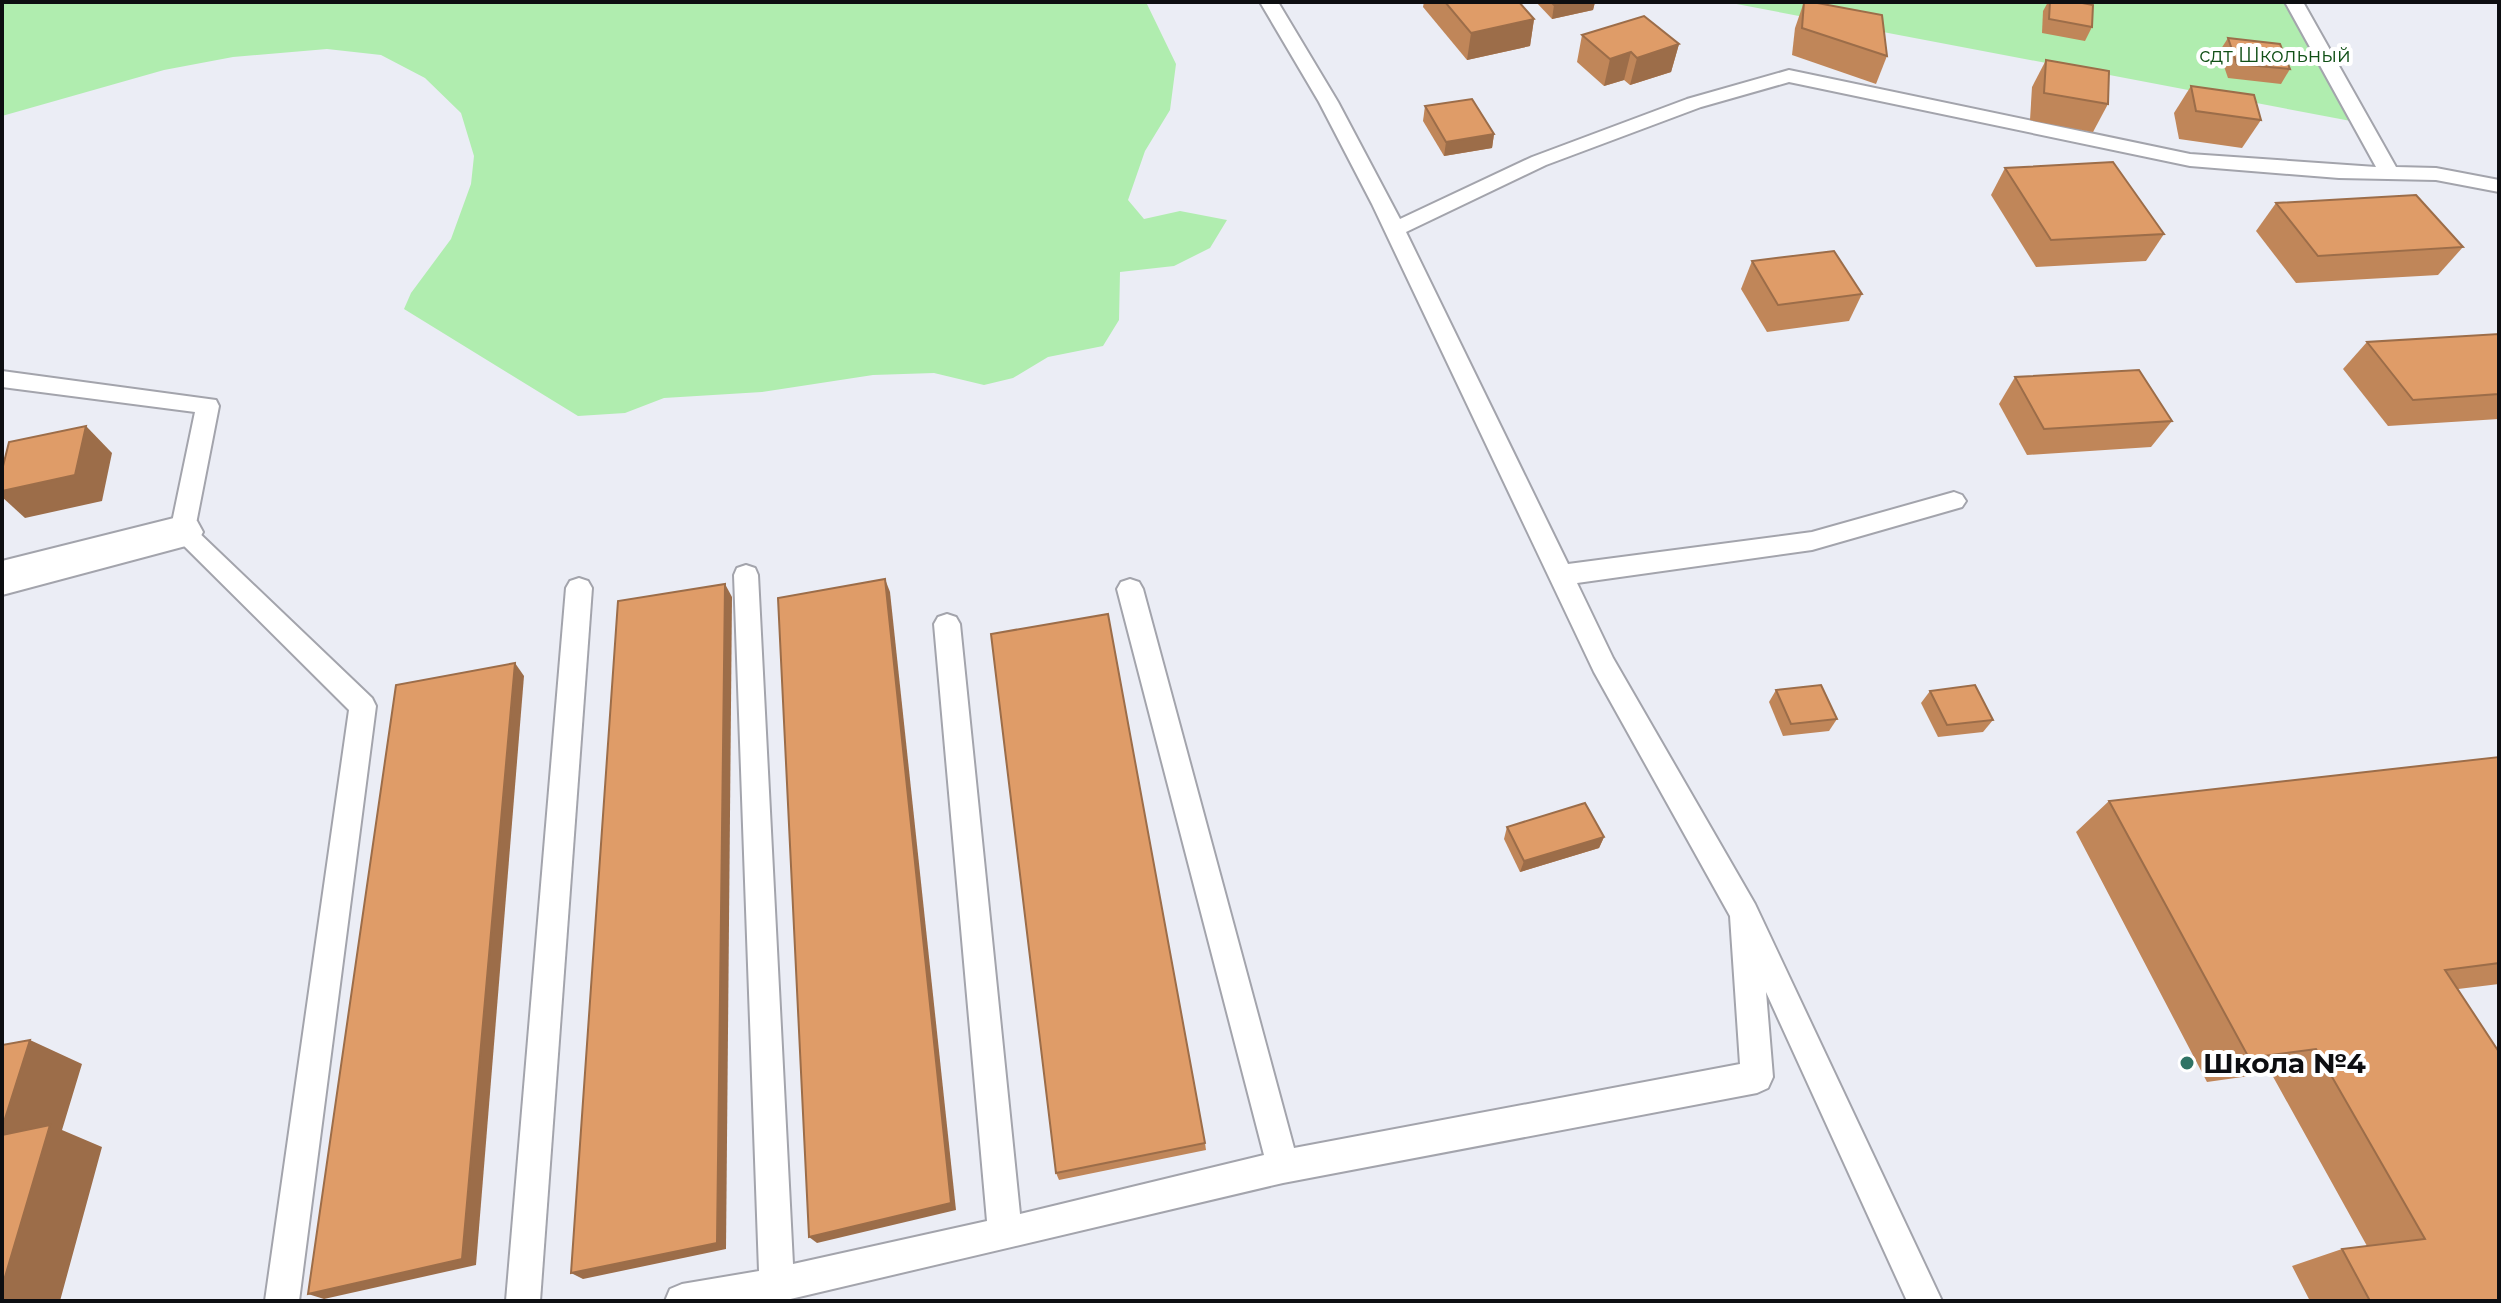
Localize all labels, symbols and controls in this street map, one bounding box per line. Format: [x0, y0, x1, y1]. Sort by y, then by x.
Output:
park label: сдт Школьный [2199, 43, 2351, 67]
place label: Школа №4 [2203, 1046, 2367, 1080]
marker: Школа №4 [2178, 1054, 2196, 1072]

